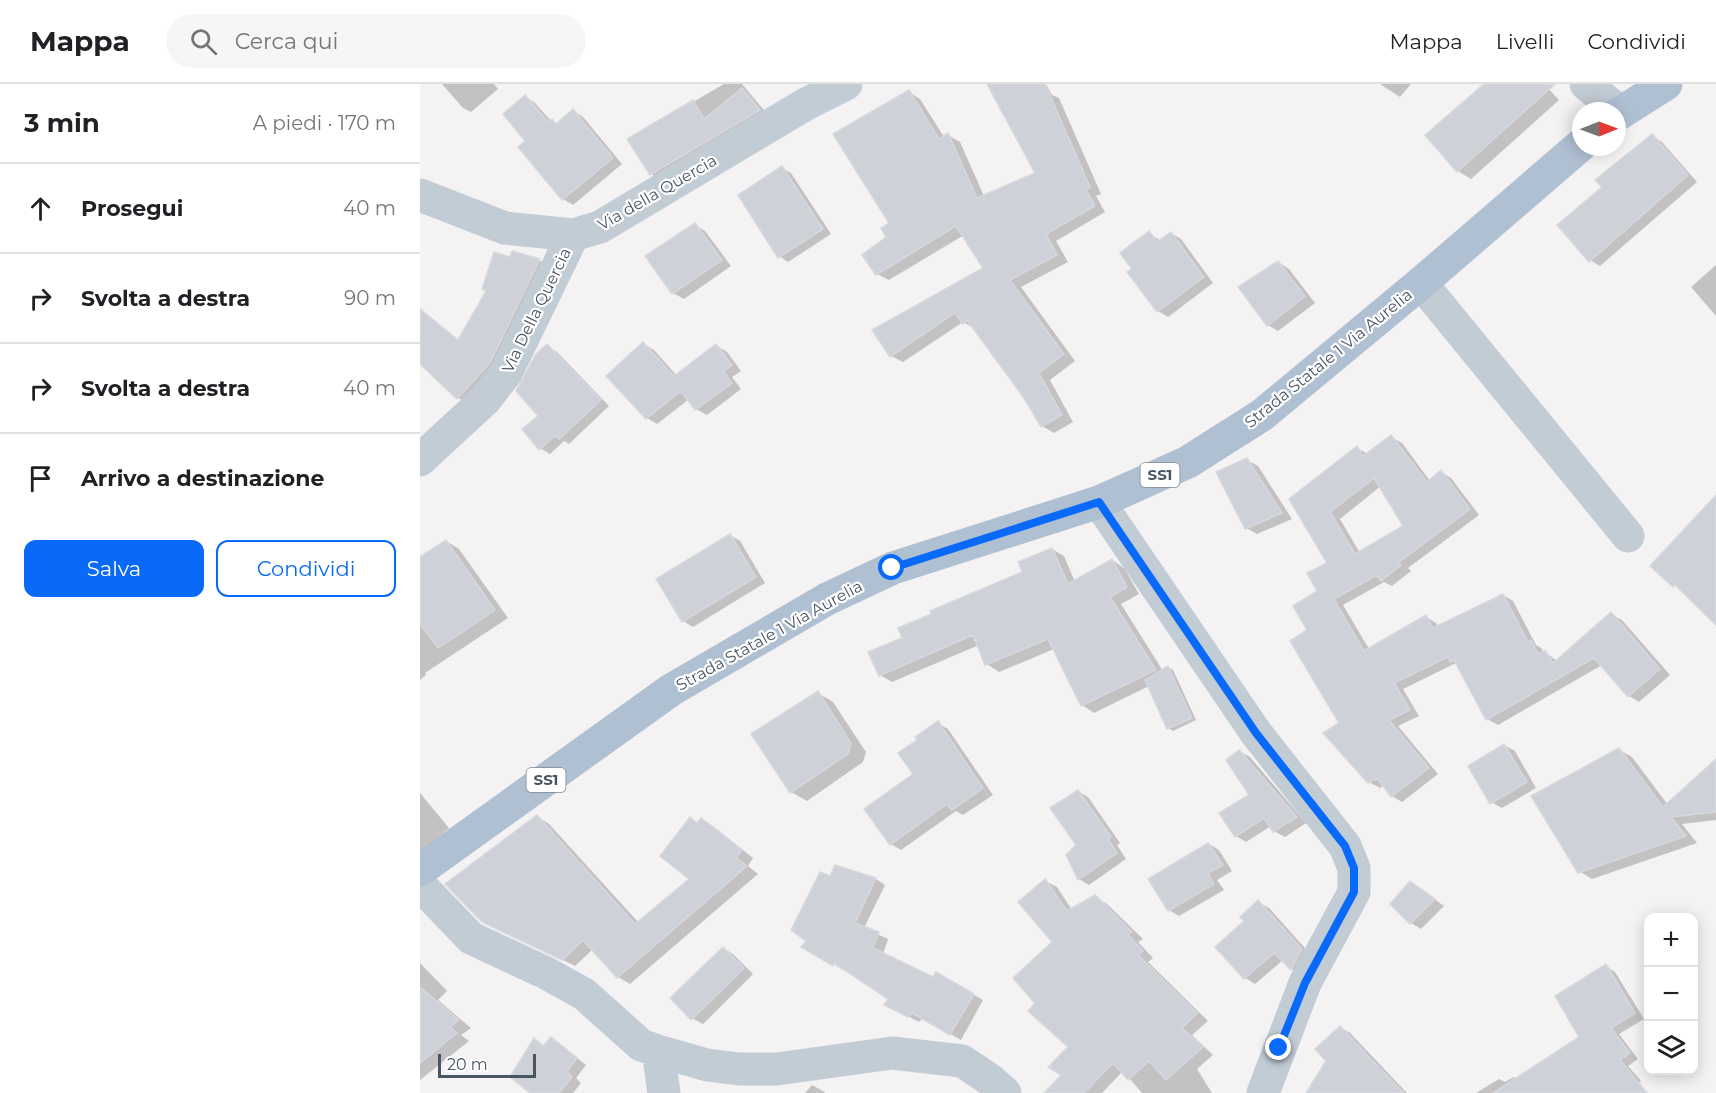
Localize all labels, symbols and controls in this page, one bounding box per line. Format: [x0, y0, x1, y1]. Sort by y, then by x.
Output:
search box [166, 14, 586, 68]
text: Mappa [30, 24, 130, 58]
icon: search [187, 25, 220, 58]
text: Cerca qui [235, 28, 338, 55]
text: Mappa [1389, 29, 1463, 54]
text: Livelli [1496, 29, 1554, 54]
text: Condividi [1587, 29, 1686, 54]
north arrow [1572, 102, 1626, 156]
text: 3 min [24, 107, 100, 139]
text: A piedi · 170 m [253, 111, 396, 135]
street label: Via della Quercia [594, 151, 720, 234]
icon: ahead [24, 192, 57, 225]
text: Prosegui [81, 195, 183, 222]
text: 40 m [343, 196, 396, 220]
street label: Via Della Quercia [498, 245, 575, 376]
icon: right [24, 282, 57, 315]
text: Svolta a destra [81, 285, 250, 312]
street label: Strada Statale 1 Via Aurelia [1241, 285, 1416, 432]
text: 90 m [344, 286, 396, 310]
icon: right [24, 372, 57, 405]
text: Svolta a destra [81, 375, 250, 402]
text: 40 m [343, 376, 396, 400]
icon: arrive [24, 462, 57, 495]
road number: SS1 [1140, 463, 1180, 487]
text: Arrivo a destinazione [81, 465, 324, 492]
button: Salva [24, 540, 204, 597]
button: Condividi [216, 540, 396, 597]
route start [878, 554, 904, 580]
street label: Strada Statale 1 Via Aurelia [673, 576, 866, 695]
road number: SS1 [526, 768, 566, 792]
map controls [1644, 913, 1698, 1075]
button: + [1644, 913, 1698, 967]
button: − [1644, 967, 1698, 1021]
button: layers [1644, 1021, 1698, 1075]
route end [1265, 1034, 1291, 1060]
scale bar [438, 1051, 536, 1078]
text: 20 m [447, 1055, 488, 1074]

